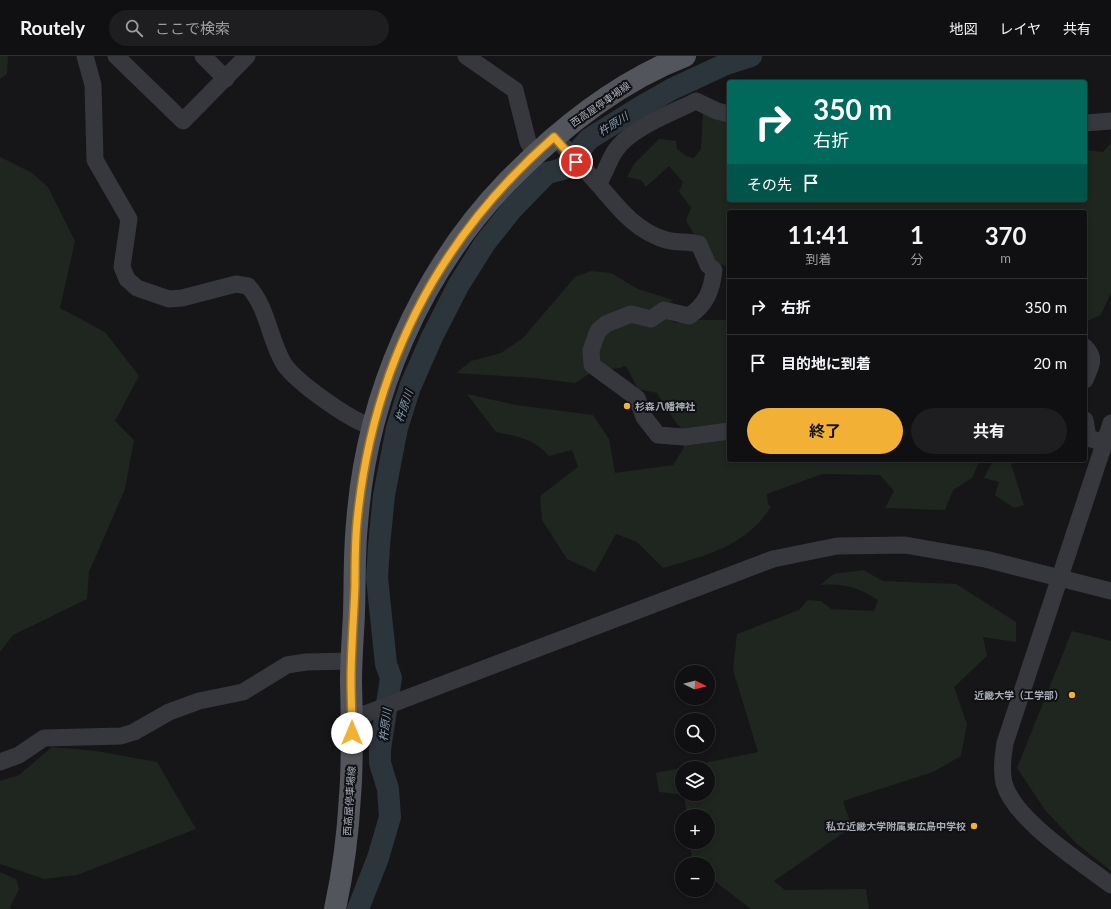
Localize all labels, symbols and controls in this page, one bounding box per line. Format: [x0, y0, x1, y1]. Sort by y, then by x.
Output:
search box [109, 10, 389, 46]
text: Routely [20, 16, 85, 39]
icon: search [123, 17, 145, 39]
text: ここで検索 [155, 19, 230, 37]
text: 地図 [949, 20, 977, 37]
text: レイヤ [999, 20, 1041, 37]
text: 共有 [1063, 20, 1091, 37]
street label: 西高屋停車場線 [568, 79, 632, 129]
text: 350 m [813, 92, 892, 126]
icon: right [747, 96, 799, 148]
water label: 杵原川 [595, 109, 631, 138]
text: 右折 [813, 129, 849, 151]
pin [559, 145, 593, 179]
icon: arrive [565, 151, 587, 173]
icon: arrive [800, 172, 822, 194]
text: その先 [747, 175, 792, 193]
text: 11:41 [788, 220, 849, 249]
text: 1 [910, 220, 924, 249]
text: 370 [985, 221, 1026, 250]
text: m [1000, 250, 1011, 266]
text: 到着 [806, 251, 832, 267]
text: 分 [911, 251, 924, 267]
icon: right [747, 296, 769, 318]
text: 右折 [781, 298, 811, 316]
text: 350 m [1025, 298, 1067, 316]
icon: arrive [747, 352, 769, 374]
text: 目的地に到着 [781, 354, 871, 372]
text: 20 m [1033, 354, 1067, 372]
water label: 杵原川 [392, 387, 415, 424]
place label: 杉森八幡神社 [635, 400, 696, 412]
marker: 杉森八幡神社 [622, 401, 632, 411]
button: 終了 [747, 408, 903, 454]
button: 共有 [911, 408, 1067, 454]
north arrow [675, 665, 715, 705]
map controls [675, 665, 715, 897]
place label: 近畿大学（工学部） [974, 689, 1064, 701]
marker: 近畿大学（工学部） [1067, 690, 1077, 700]
water label: 杵原川 [376, 707, 393, 742]
position arrow [331, 712, 373, 754]
button: search [675, 713, 715, 753]
button: layers [675, 761, 715, 801]
street label: 西高屋停車場線 [341, 766, 357, 836]
button: + [675, 809, 715, 849]
place label: 私立近畿大学附属東広島中学校 [826, 820, 966, 832]
marker: 私立近畿大学附属東広島中学校 [969, 821, 979, 831]
button: − [675, 857, 715, 897]

